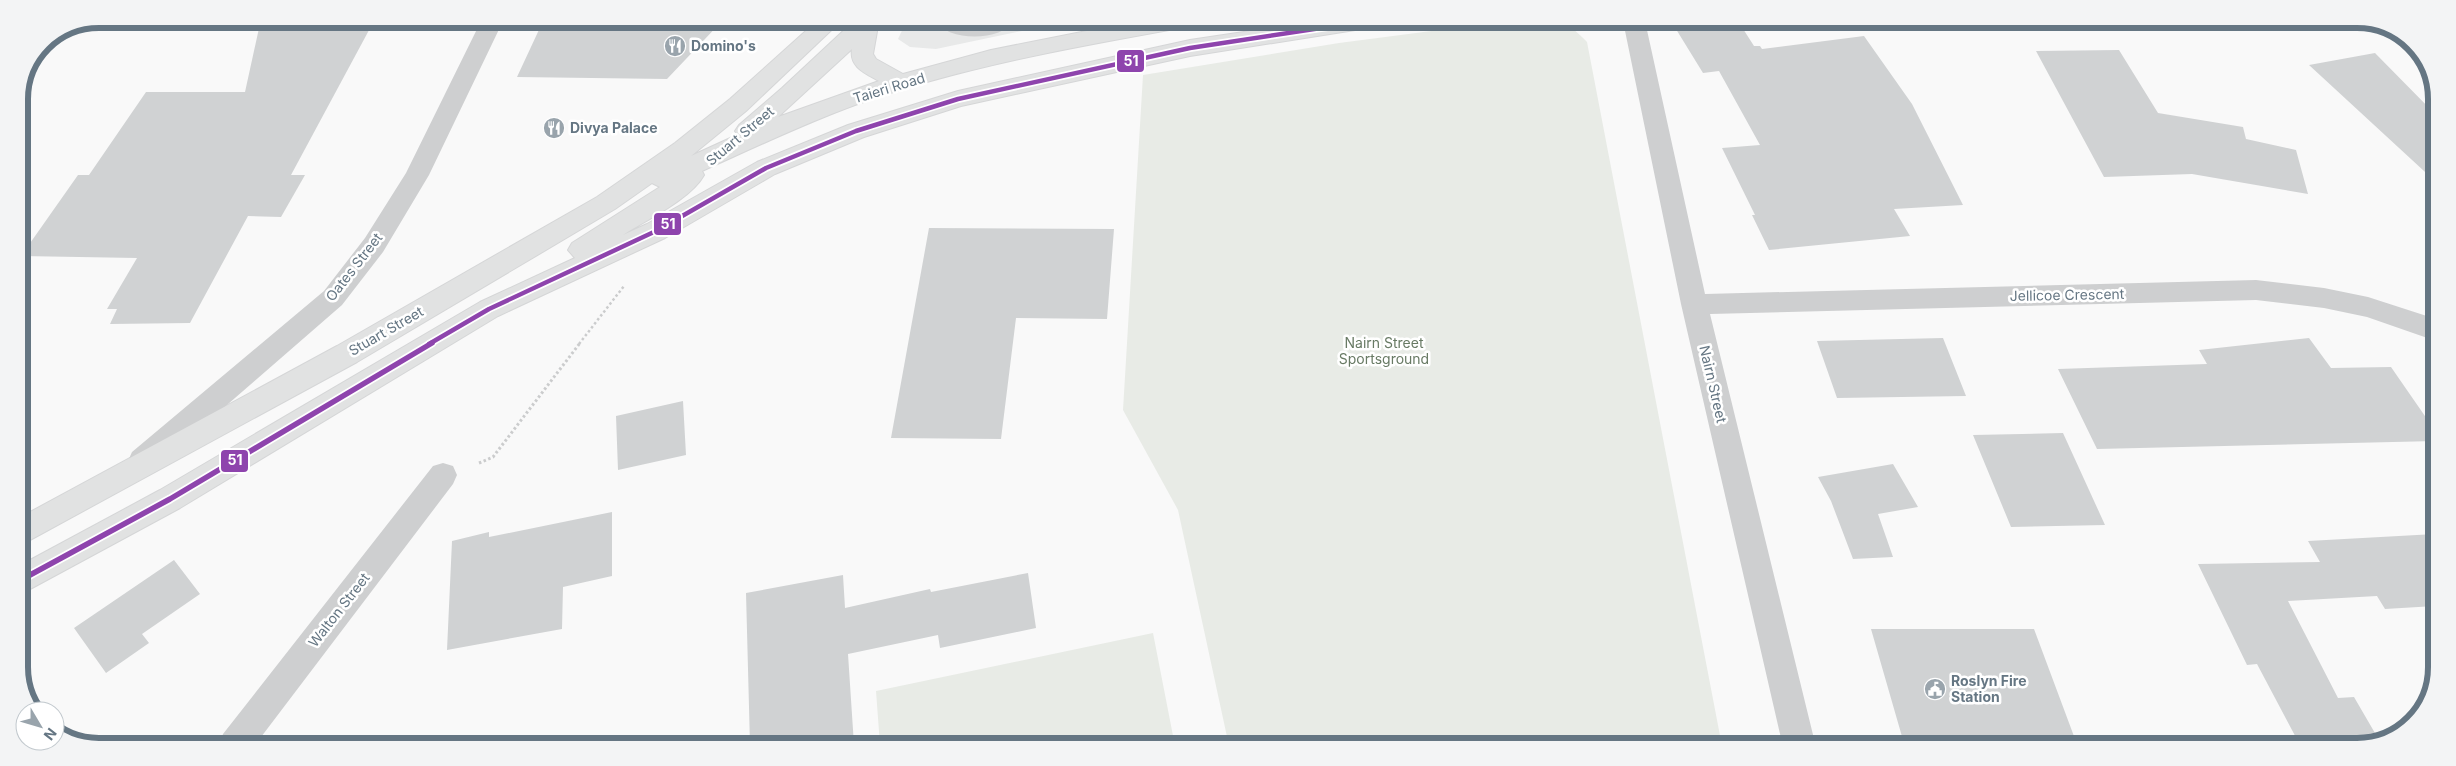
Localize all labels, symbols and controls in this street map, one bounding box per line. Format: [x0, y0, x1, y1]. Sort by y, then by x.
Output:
restaurant icon: Domino's [663, 34, 687, 58]
place label: Domino's [691, 37, 756, 54]
line badge: 51 [1116, 49, 1145, 73]
text: 51 [1124, 52, 1138, 69]
street label: Taieri Road [851, 69, 927, 106]
street label: Stuart Street [702, 102, 777, 169]
restaurant icon: Divya Palace [542, 116, 566, 140]
place label: Divya Palace [570, 119, 658, 136]
line badge: 51 [653, 212, 682, 236]
text: 51 [661, 215, 675, 232]
street label: Oates Street [322, 229, 386, 304]
street label: Jellicoe Crescent [2010, 285, 2125, 304]
street label: Stuart Street [345, 302, 426, 359]
park label: Nairn Street Sportsground [1339, 334, 1429, 367]
street label: Nairn Street [1696, 343, 1731, 425]
line badge: 51 [220, 449, 249, 473]
text: 51 [228, 451, 242, 468]
street label: Walton Street [304, 569, 373, 650]
place label: Roslyn Fire Station [1951, 672, 2027, 705]
public building icon: Roslyn Fire Station [1923, 677, 1947, 701]
north arrow [15, 701, 65, 751]
text: N [41, 725, 61, 744]

